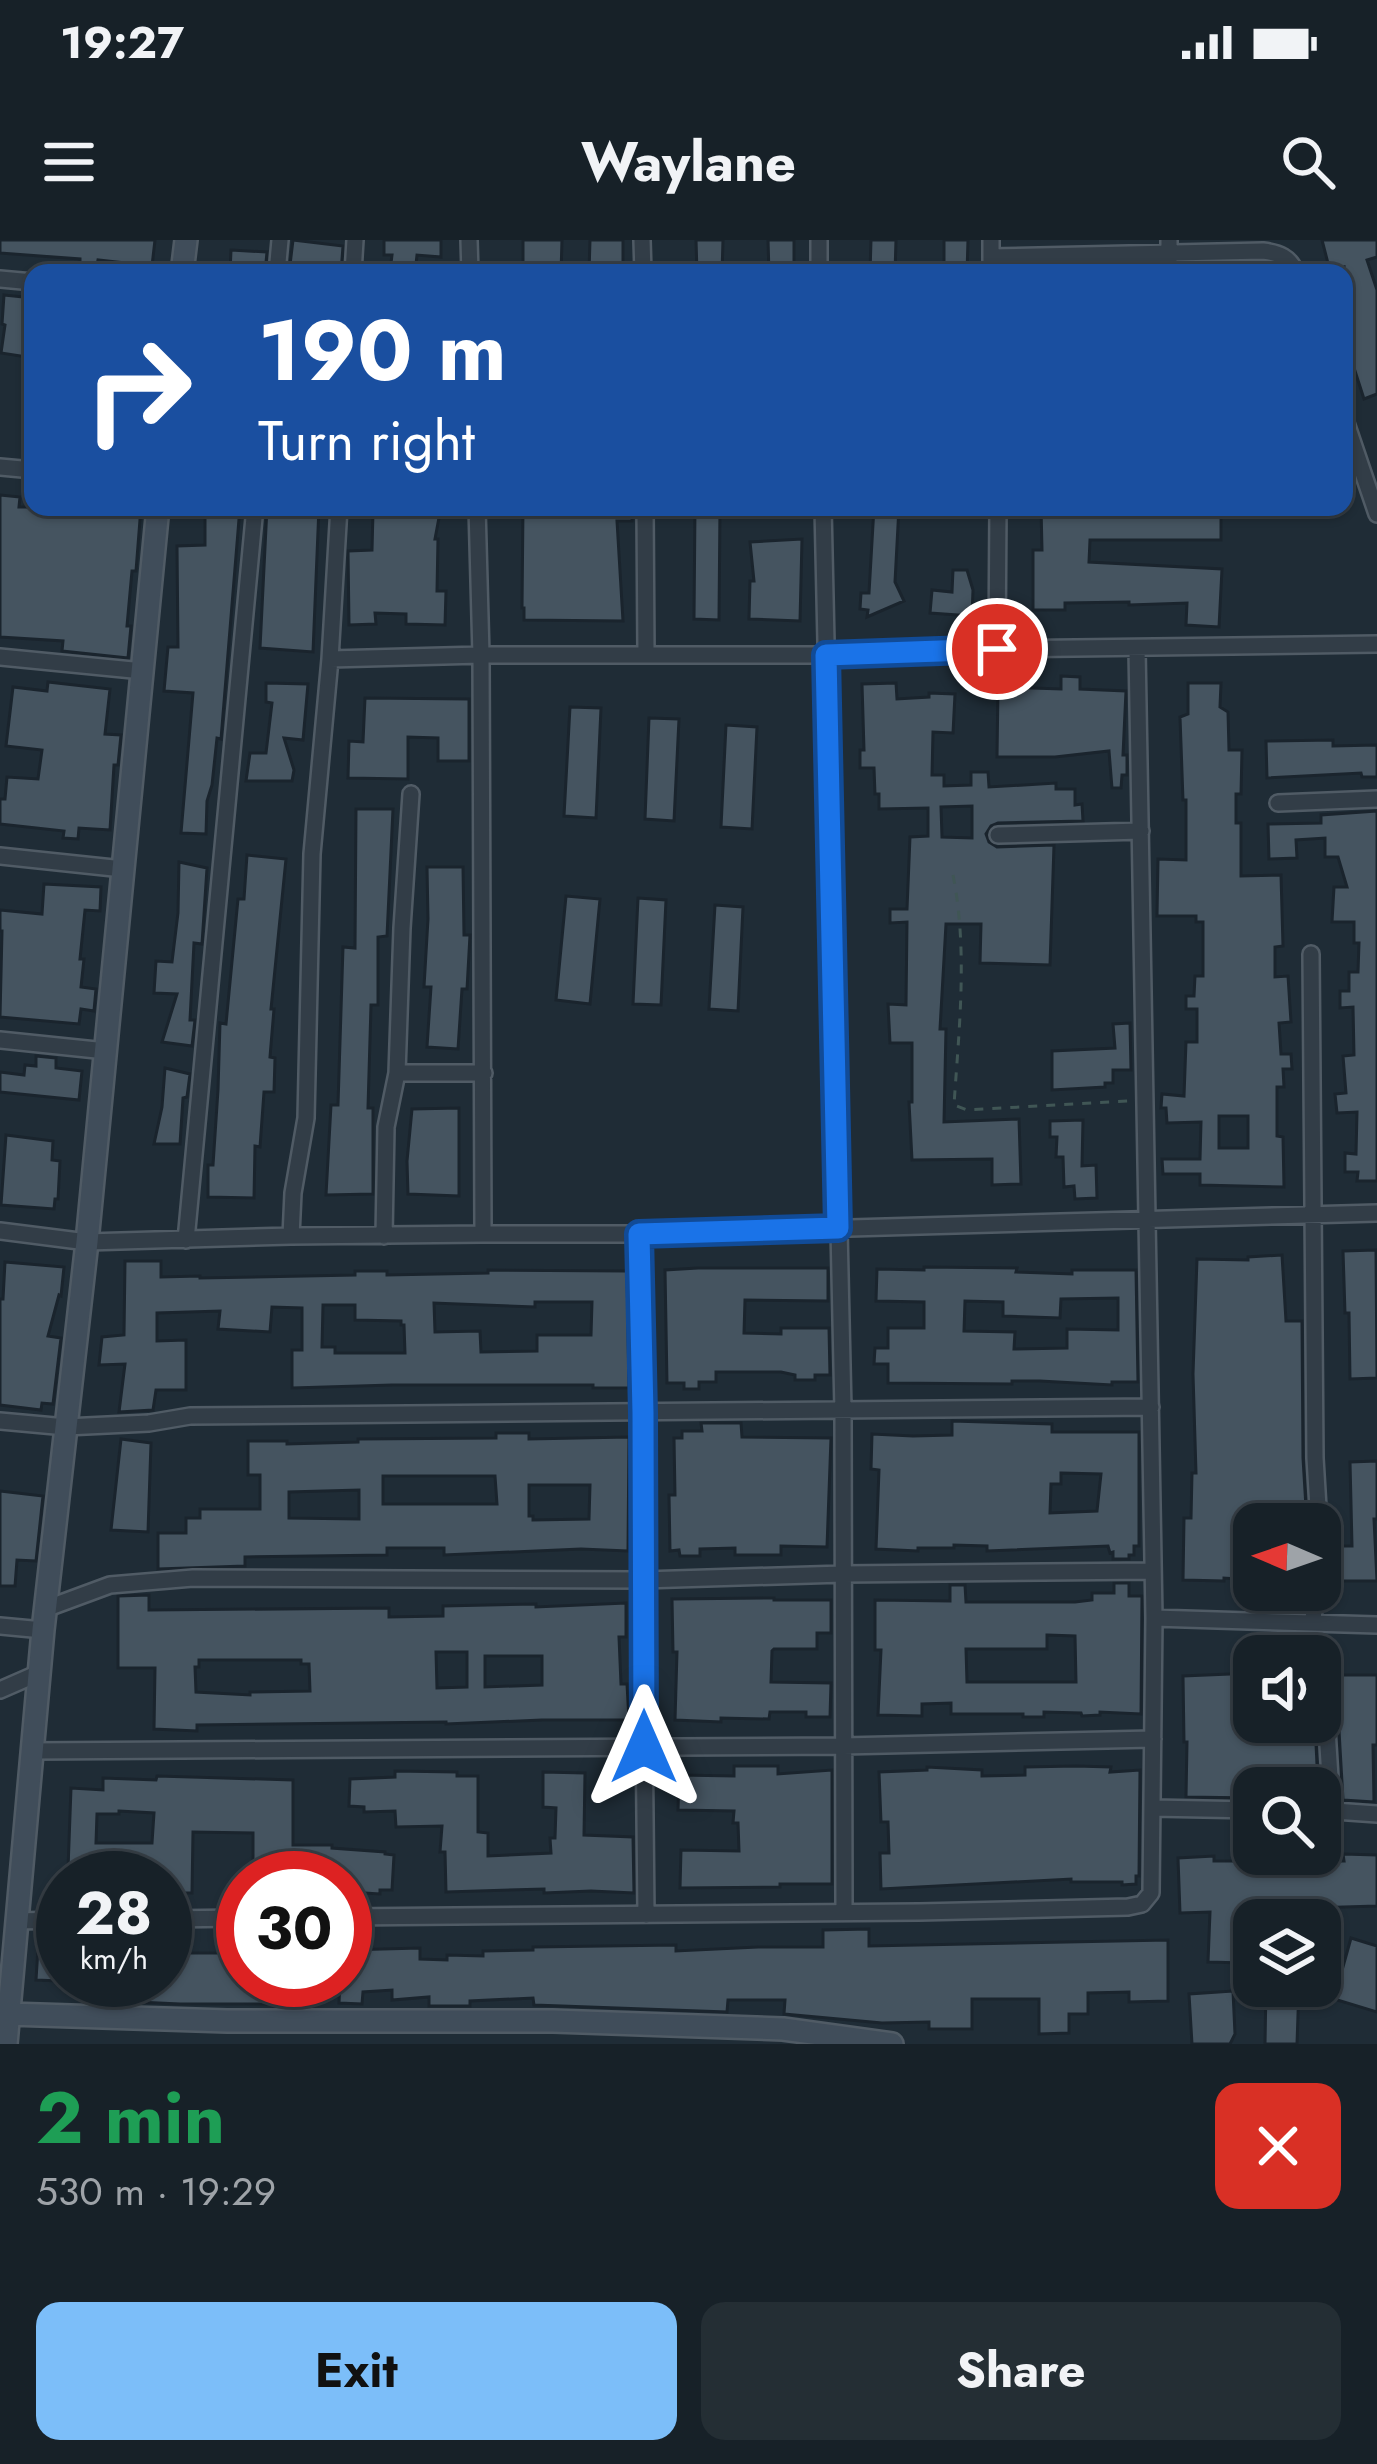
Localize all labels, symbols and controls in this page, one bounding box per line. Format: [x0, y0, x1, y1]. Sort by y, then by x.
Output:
text: 19:27 [60, 10, 184, 75]
text: Waylane [581, 123, 796, 201]
icon: menu [36, 129, 102, 195]
icon: search [1275, 129, 1341, 195]
text: 190 m [258, 290, 507, 412]
icon: right [60, 312, 216, 468]
text: Turn right [258, 402, 475, 480]
pin [946, 598, 1048, 700]
icon: arrive [964, 616, 1030, 682]
north arrow [1233, 1503, 1341, 1611]
map controls [1233, 1503, 1341, 2007]
button: sound [1233, 1635, 1341, 1743]
position arrow [581, 1684, 707, 1810]
button: search [1233, 1767, 1341, 1875]
speed limit sign: 30 [216, 1851, 372, 2007]
text: 28 [76, 1870, 152, 1957]
button: layers [1233, 1899, 1341, 2007]
text: km/h [80, 1937, 148, 1980]
text: 2 min [36, 2066, 225, 2170]
button: close [1215, 2083, 1341, 2209]
text: 530 m · 19:29 [36, 2163, 276, 2220]
button: Exit [36, 2302, 677, 2440]
button: Share [701, 2302, 1341, 2440]

